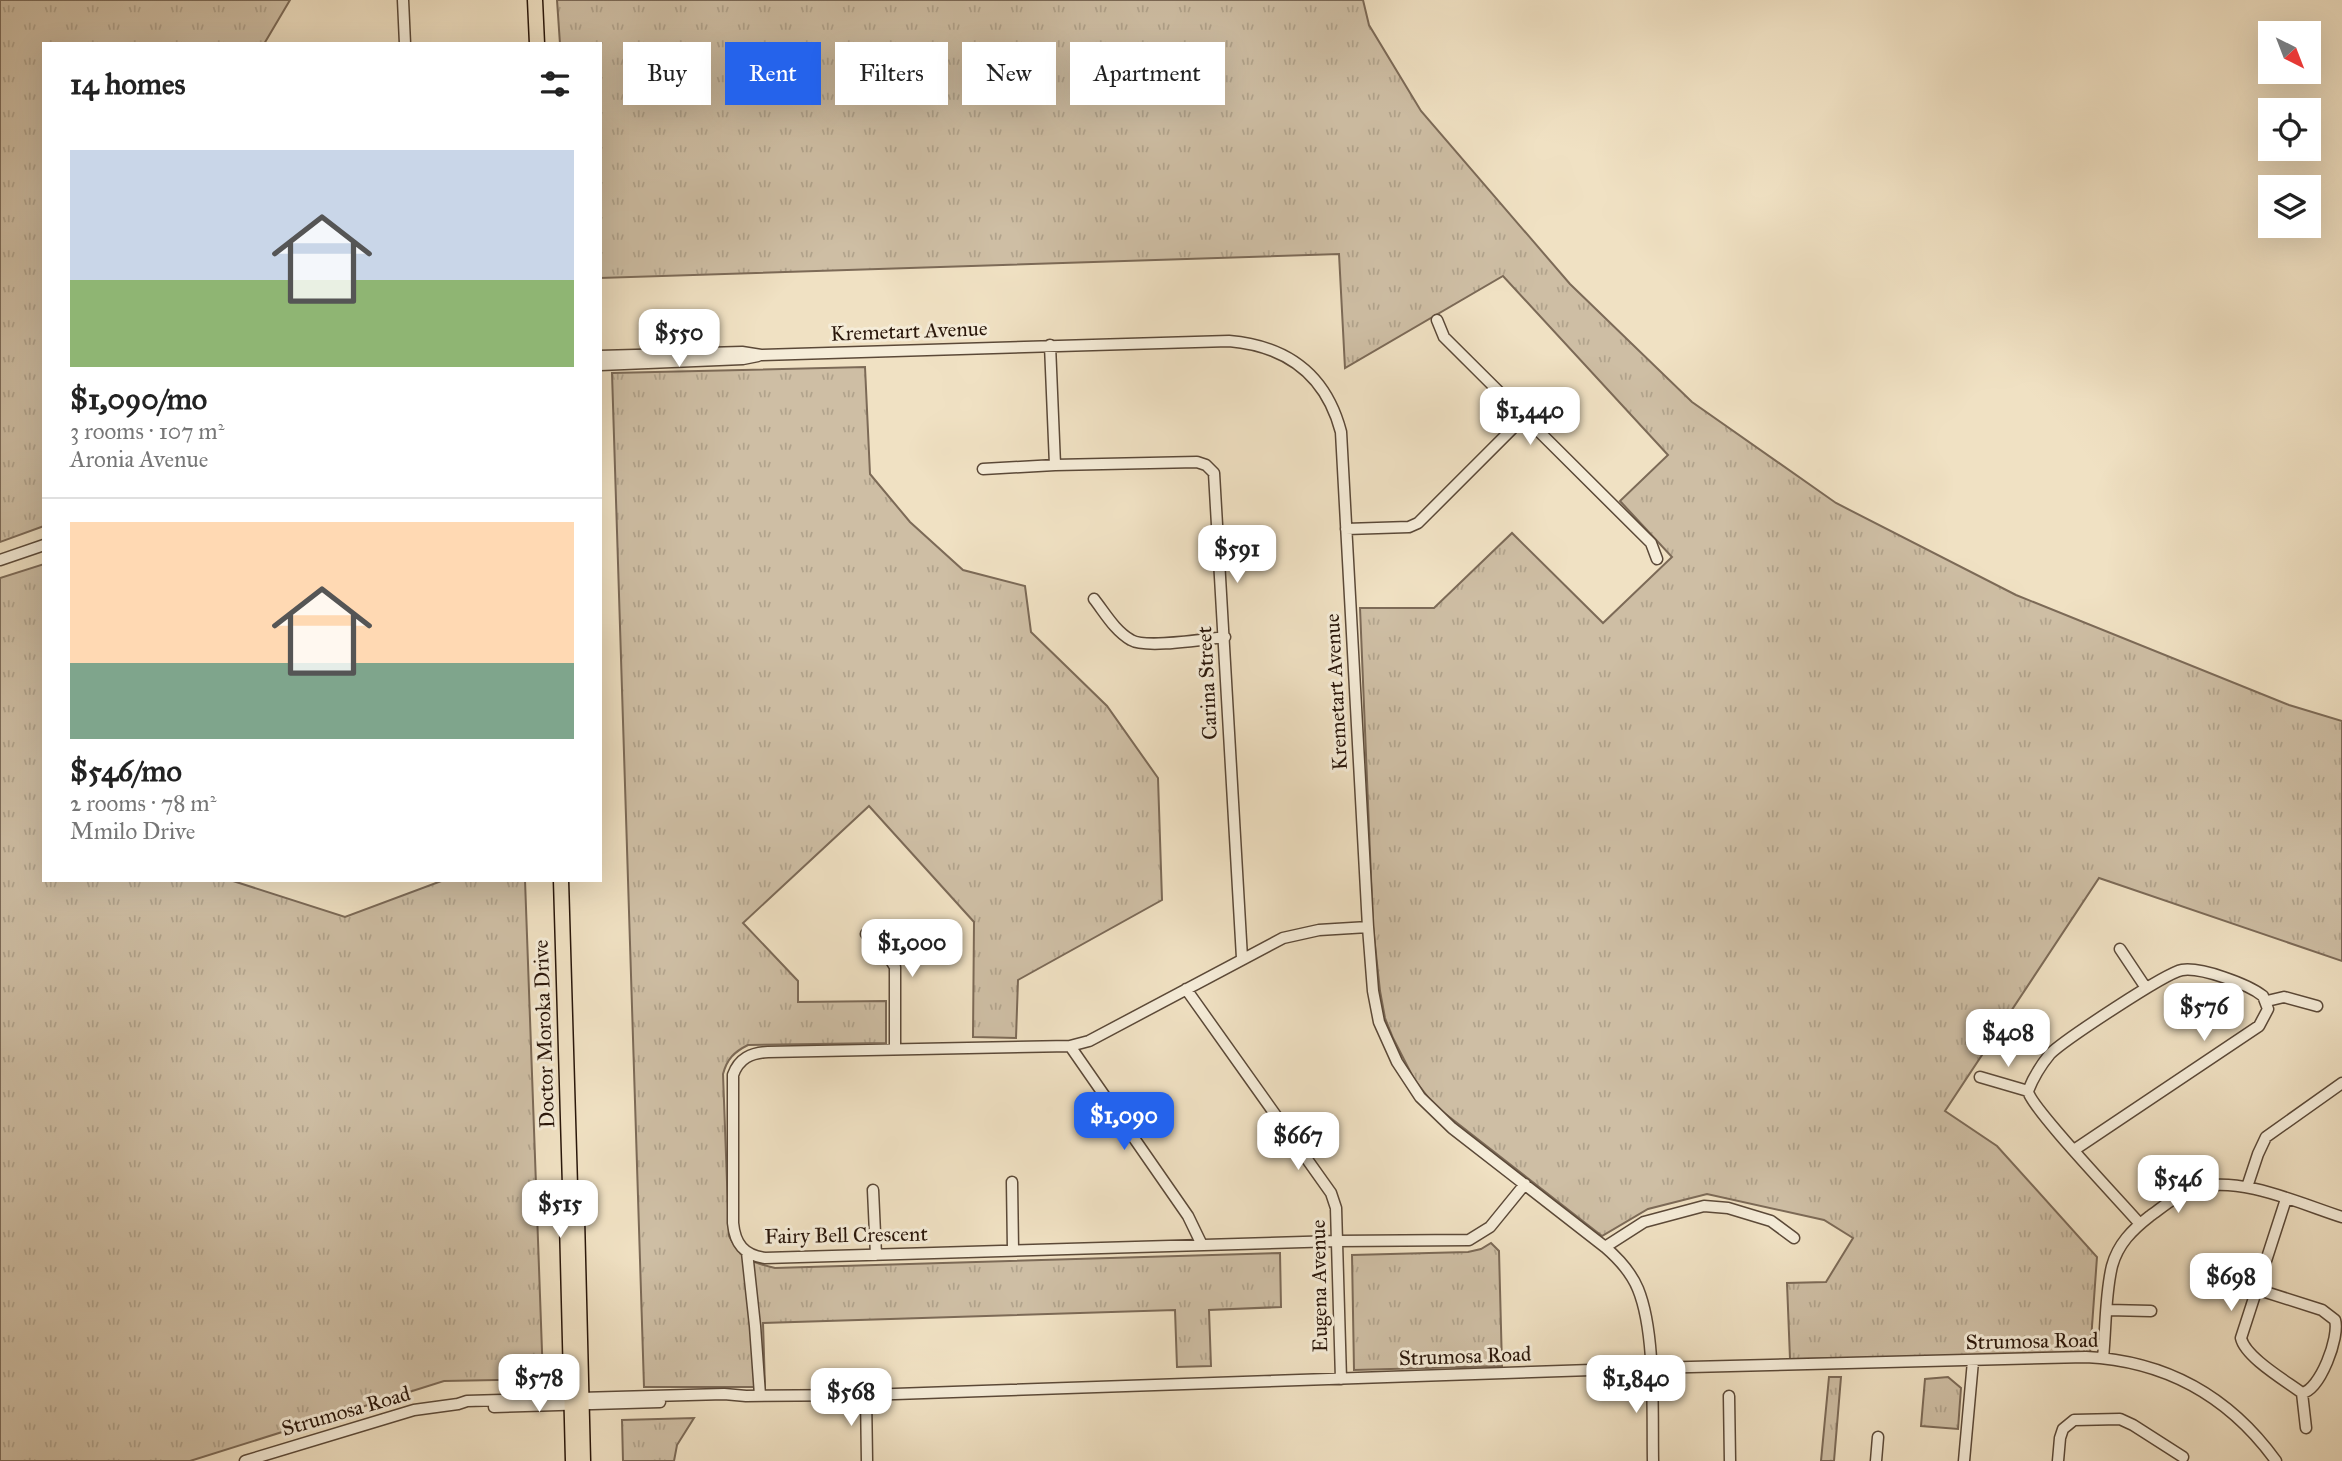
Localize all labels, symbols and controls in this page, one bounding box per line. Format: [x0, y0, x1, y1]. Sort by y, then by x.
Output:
north arrow [2258, 21, 2320, 84]
map controls [2258, 21, 2321, 238]
chip: Buy [623, 42, 711, 105]
chip: Rent [725, 42, 821, 105]
chip: Filters [835, 42, 948, 105]
chip: New [962, 42, 1056, 105]
chip: Apartment [1070, 42, 1225, 105]
icon: filters [536, 65, 574, 103]
text: 14 homes [70, 66, 185, 102]
button: locate [2258, 98, 2321, 161]
button: layers [2258, 175, 2321, 238]
icon: home [259, 196, 385, 322]
pin: $550 [638, 310, 720, 369]
street label: Kremetart Avenue [830, 315, 988, 347]
text: $550 [655, 318, 703, 346]
text: $1,090/mo [70, 381, 207, 417]
pin: $1,440 [1473, 388, 1587, 447]
text: $1,440 [1496, 396, 1564, 424]
text: 3 rooms · 107 m² [70, 417, 224, 445]
text: Aronia Avenue [70, 445, 208, 473]
pin: $591 [1196, 526, 1278, 585]
text: $591 [1214, 534, 1260, 562]
icon: home [259, 568, 385, 694]
street label: Kremetart Avenue [1319, 613, 1353, 771]
street label: Carina Street [1191, 625, 1223, 740]
text: $546/mo [70, 753, 182, 789]
text: 2 rooms · 78 m² [70, 789, 216, 817]
text: Mmilo Drive [70, 817, 195, 845]
pin: $1,000 [855, 920, 969, 979]
text: $1,000 [878, 928, 947, 956]
street label: Doctor Moroka Drive [528, 939, 560, 1129]
pin: $576 [2163, 984, 2245, 1043]
text: $576 [2180, 992, 2228, 1020]
pin: $408 [1967, 1010, 2049, 1069]
text: $408 [1982, 1018, 2034, 1046]
pin: $1,090 [1067, 1092, 1181, 1152]
text: $1,090 [1090, 1101, 1158, 1129]
pin: $667 [1257, 1112, 1339, 1172]
text: $667 [1273, 1121, 1323, 1149]
pin: $546 [2137, 1156, 2219, 1215]
text: $546 [2154, 1164, 2202, 1192]
pin: $515 [519, 1180, 601, 1240]
text: $515 [538, 1189, 582, 1217]
street label: Eugena Avenue [1305, 1219, 1333, 1353]
street label: Fairy Bell Crescent [764, 1221, 928, 1249]
pin: $698 [2190, 1254, 2272, 1313]
text: $698 [2206, 1262, 2256, 1290]
street label: Strumosa Road [1965, 1327, 2099, 1355]
street label: Strumosa Road [1398, 1341, 1532, 1371]
pin: $578 [498, 1354, 580, 1414]
pin: $1,840 [1579, 1356, 1693, 1415]
text: $578 [515, 1363, 564, 1391]
text: $1,840 [1602, 1364, 1670, 1392]
pin: $568 [810, 1368, 892, 1428]
text: $568 [827, 1377, 875, 1405]
street label: Strumosa Road [279, 1380, 414, 1442]

